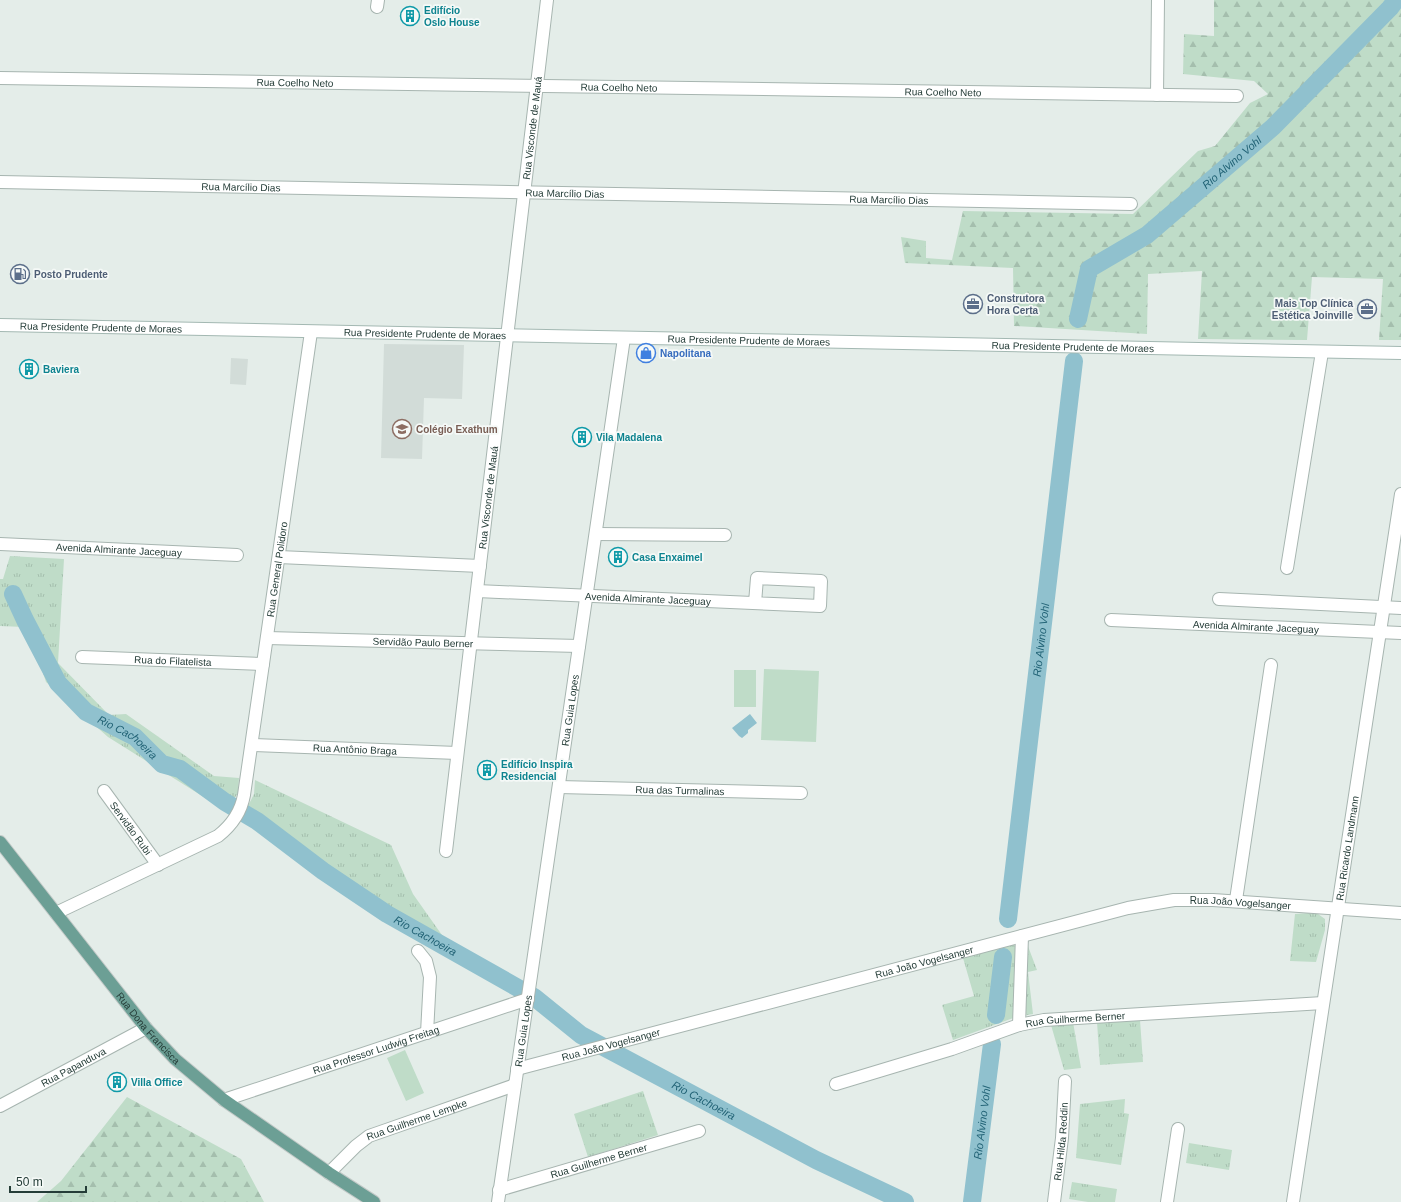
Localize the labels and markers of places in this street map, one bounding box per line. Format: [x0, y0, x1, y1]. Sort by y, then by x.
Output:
building icon: Edifício Oslo House [399, 5, 421, 27]
place label: Edifício Oslo House [424, 5, 480, 28]
fuel station icon: Posto Prudente [9, 263, 31, 285]
place label: Posto Prudente [34, 269, 108, 280]
office icon: Construtora Hora Certa [962, 293, 984, 315]
place label: Construtora Hora Certa [987, 293, 1045, 316]
place label: Mais Top Clínica Estética Joinville [1272, 298, 1353, 321]
office icon: Mais Top Clínica Estética Joinville [1356, 298, 1378, 320]
shop icon: Napolitana [635, 342, 657, 364]
place label: Napolitana [660, 348, 712, 359]
building icon: Baviera [18, 358, 40, 380]
place label: Baviera [43, 364, 80, 375]
school or university icon: Colégio Exathum [391, 418, 413, 440]
place label: Colégio Exathum [416, 424, 498, 435]
building icon: Vila Madalena [571, 426, 593, 448]
place label: Vila Madalena [596, 432, 662, 443]
building icon: Casa Enxaimel [607, 546, 629, 568]
place label: Casa Enxaimel [632, 552, 703, 563]
building icon: Edifício Inspira Residencial [476, 759, 498, 781]
place label: Edifício Inspira Residencial [501, 759, 573, 782]
building icon: Villa Office [106, 1071, 128, 1093]
place label: Villa Office [131, 1077, 183, 1088]

